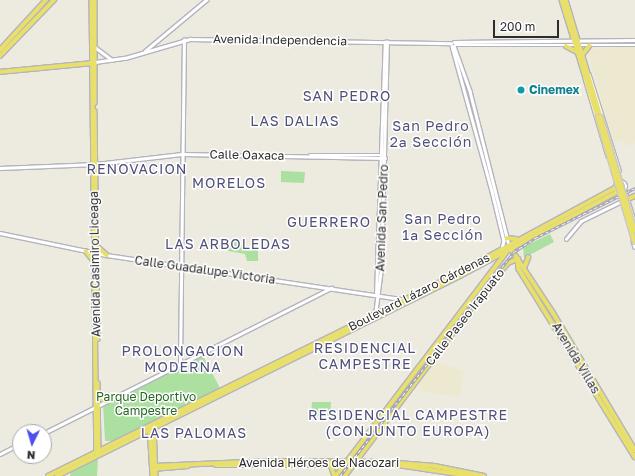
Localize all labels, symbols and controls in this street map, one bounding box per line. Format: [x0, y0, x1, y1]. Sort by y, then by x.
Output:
scale bar [495, 12, 561, 38]
text: 200 m [500, 19, 535, 34]
street label: Avenida Independencia [213, 32, 347, 48]
place label: Cinemex [529, 83, 579, 97]
marker: Cinemex [516, 85, 526, 95]
district label: SAN PEDRO [303, 88, 391, 104]
district label: LAS DALIAS [250, 113, 340, 129]
district label: San Pedro 2ª Sección [392, 118, 470, 150]
street label: Calle Oaxaca [210, 147, 284, 163]
district label: RENOVACION [87, 161, 187, 177]
street label: Avenida San Pedro [373, 164, 391, 272]
district label: MORELOS [192, 175, 266, 191]
street label: Avenida Casimiro Liceaga [87, 191, 103, 337]
district label: San Pedro 1ª Sección [404, 211, 482, 244]
district label: GUERRERO [287, 214, 371, 230]
district label: LAS ARBOLEDAS [165, 236, 291, 252]
street label: Boulevard Lázaro Cárdenas [346, 250, 492, 334]
street label: Calle Guadalupe Victoria [134, 253, 276, 287]
street label: Calle Paseo Irapuato [423, 266, 507, 368]
street label: Avenida Villas [549, 320, 603, 396]
district label: RESIDENCIAL CAMPESTRE [314, 340, 416, 372]
district label: PROLONGACION MODERNA [121, 343, 245, 376]
park label: Parque Deportivo Campestre [96, 390, 196, 418]
district label: RESIDENCIAL CAMPESTRE (CONJUNTO EUROPA) [308, 407, 508, 440]
north arrow [12, 424, 52, 464]
district label: LAS PALOMAS [141, 425, 247, 441]
text: N [26, 449, 36, 462]
street label: Avenida Héroes de Nacozari [239, 456, 399, 470]

